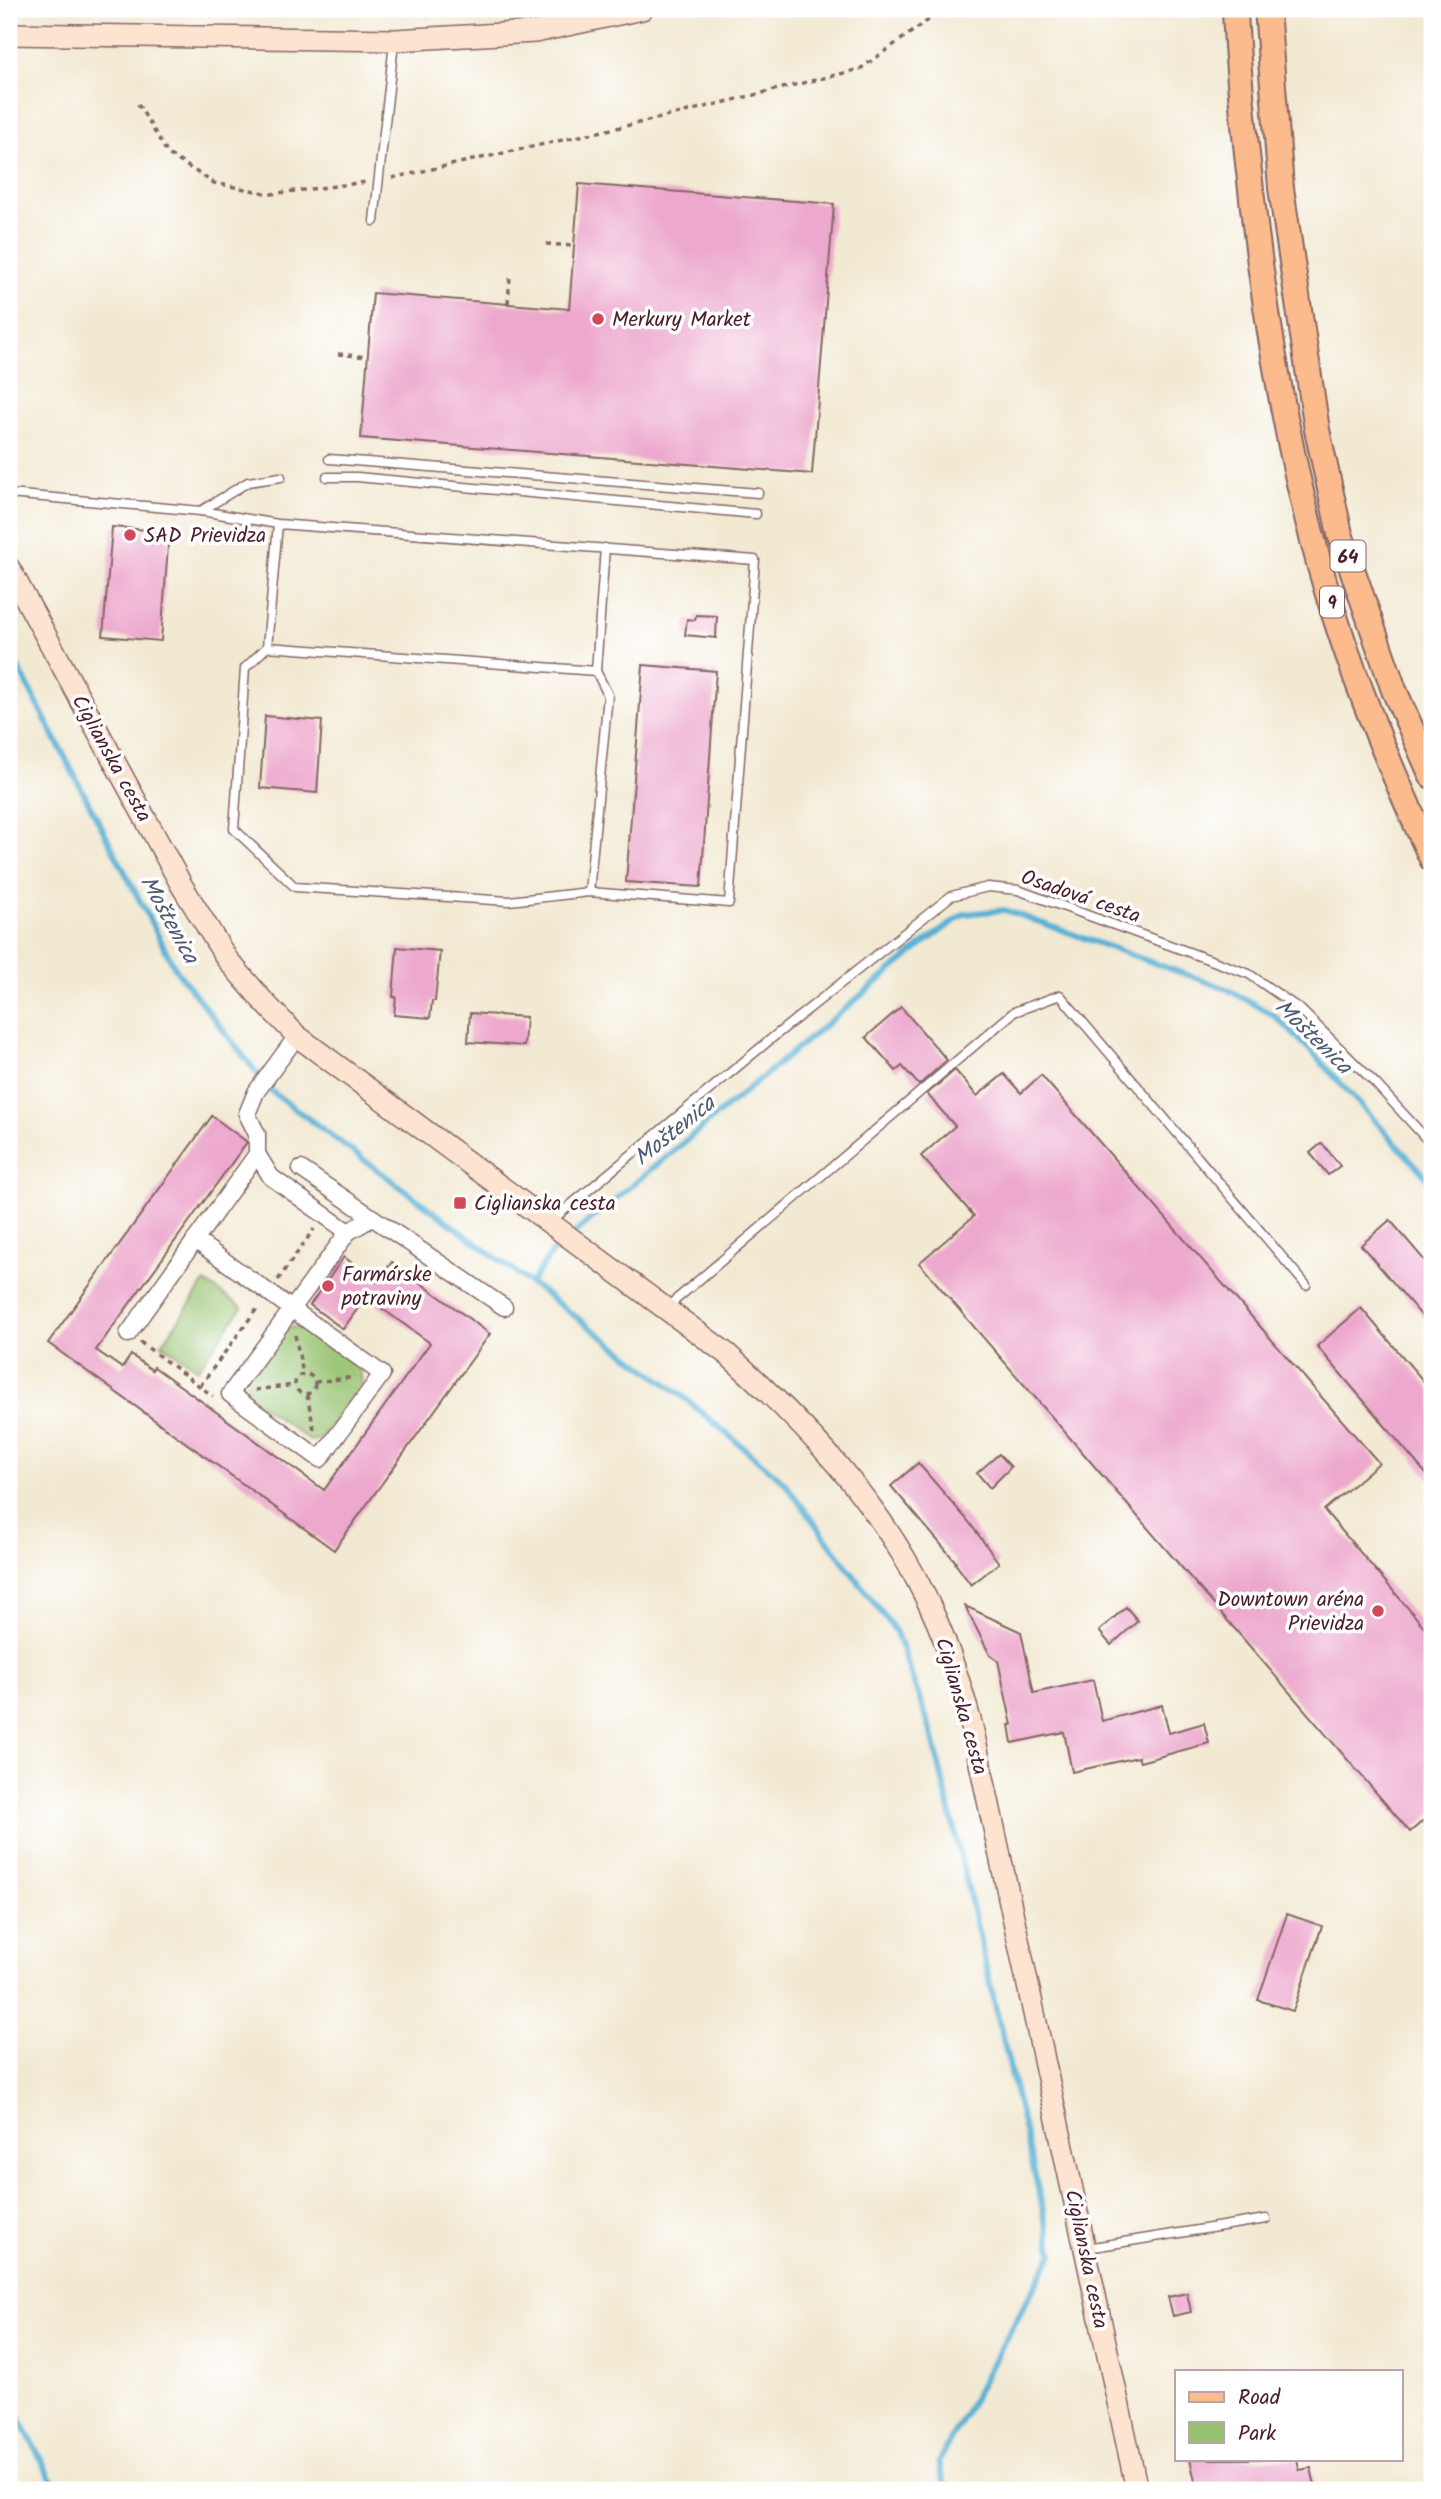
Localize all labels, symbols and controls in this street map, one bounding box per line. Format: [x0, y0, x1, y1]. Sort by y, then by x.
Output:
place label: Merkury Market [612, 304, 752, 337]
marker: Merkury Market [590, 311, 606, 327]
place label: SAD Prievidza [144, 520, 266, 553]
marker: SAD Prievidza [122, 527, 138, 543]
road number: 64 [1330, 540, 1366, 572]
road number: 9 [1320, 586, 1344, 618]
street label: Ciglianska cesta [62, 689, 159, 829]
street label: Osadová cesta [1016, 862, 1145, 933]
water label: Moštenica [129, 869, 208, 973]
water label: Moštenica [1265, 991, 1361, 1085]
water label: Moštenica [626, 1086, 726, 1176]
place label: Ciglianska cesta [474, 1188, 616, 1221]
marker: Ciglianska cesta [452, 1195, 468, 1211]
place label: Farmárske potraviny [341, 1259, 432, 1316]
marker: Farmárske potraviny [320, 1278, 336, 1294]
place label: Downtown aréna Prievidza [1217, 1584, 1364, 1641]
marker: Downtown aréna Prievidza [1370, 1603, 1386, 1619]
street label: Ciglianska cesta [925, 1634, 996, 1779]
street label: Ciglianska cesta [1055, 2187, 1116, 2332]
legend [1175, 2370, 1402, 2460]
text: Road [1238, 2382, 1281, 2415]
text: Park [1238, 2418, 1276, 2451]

